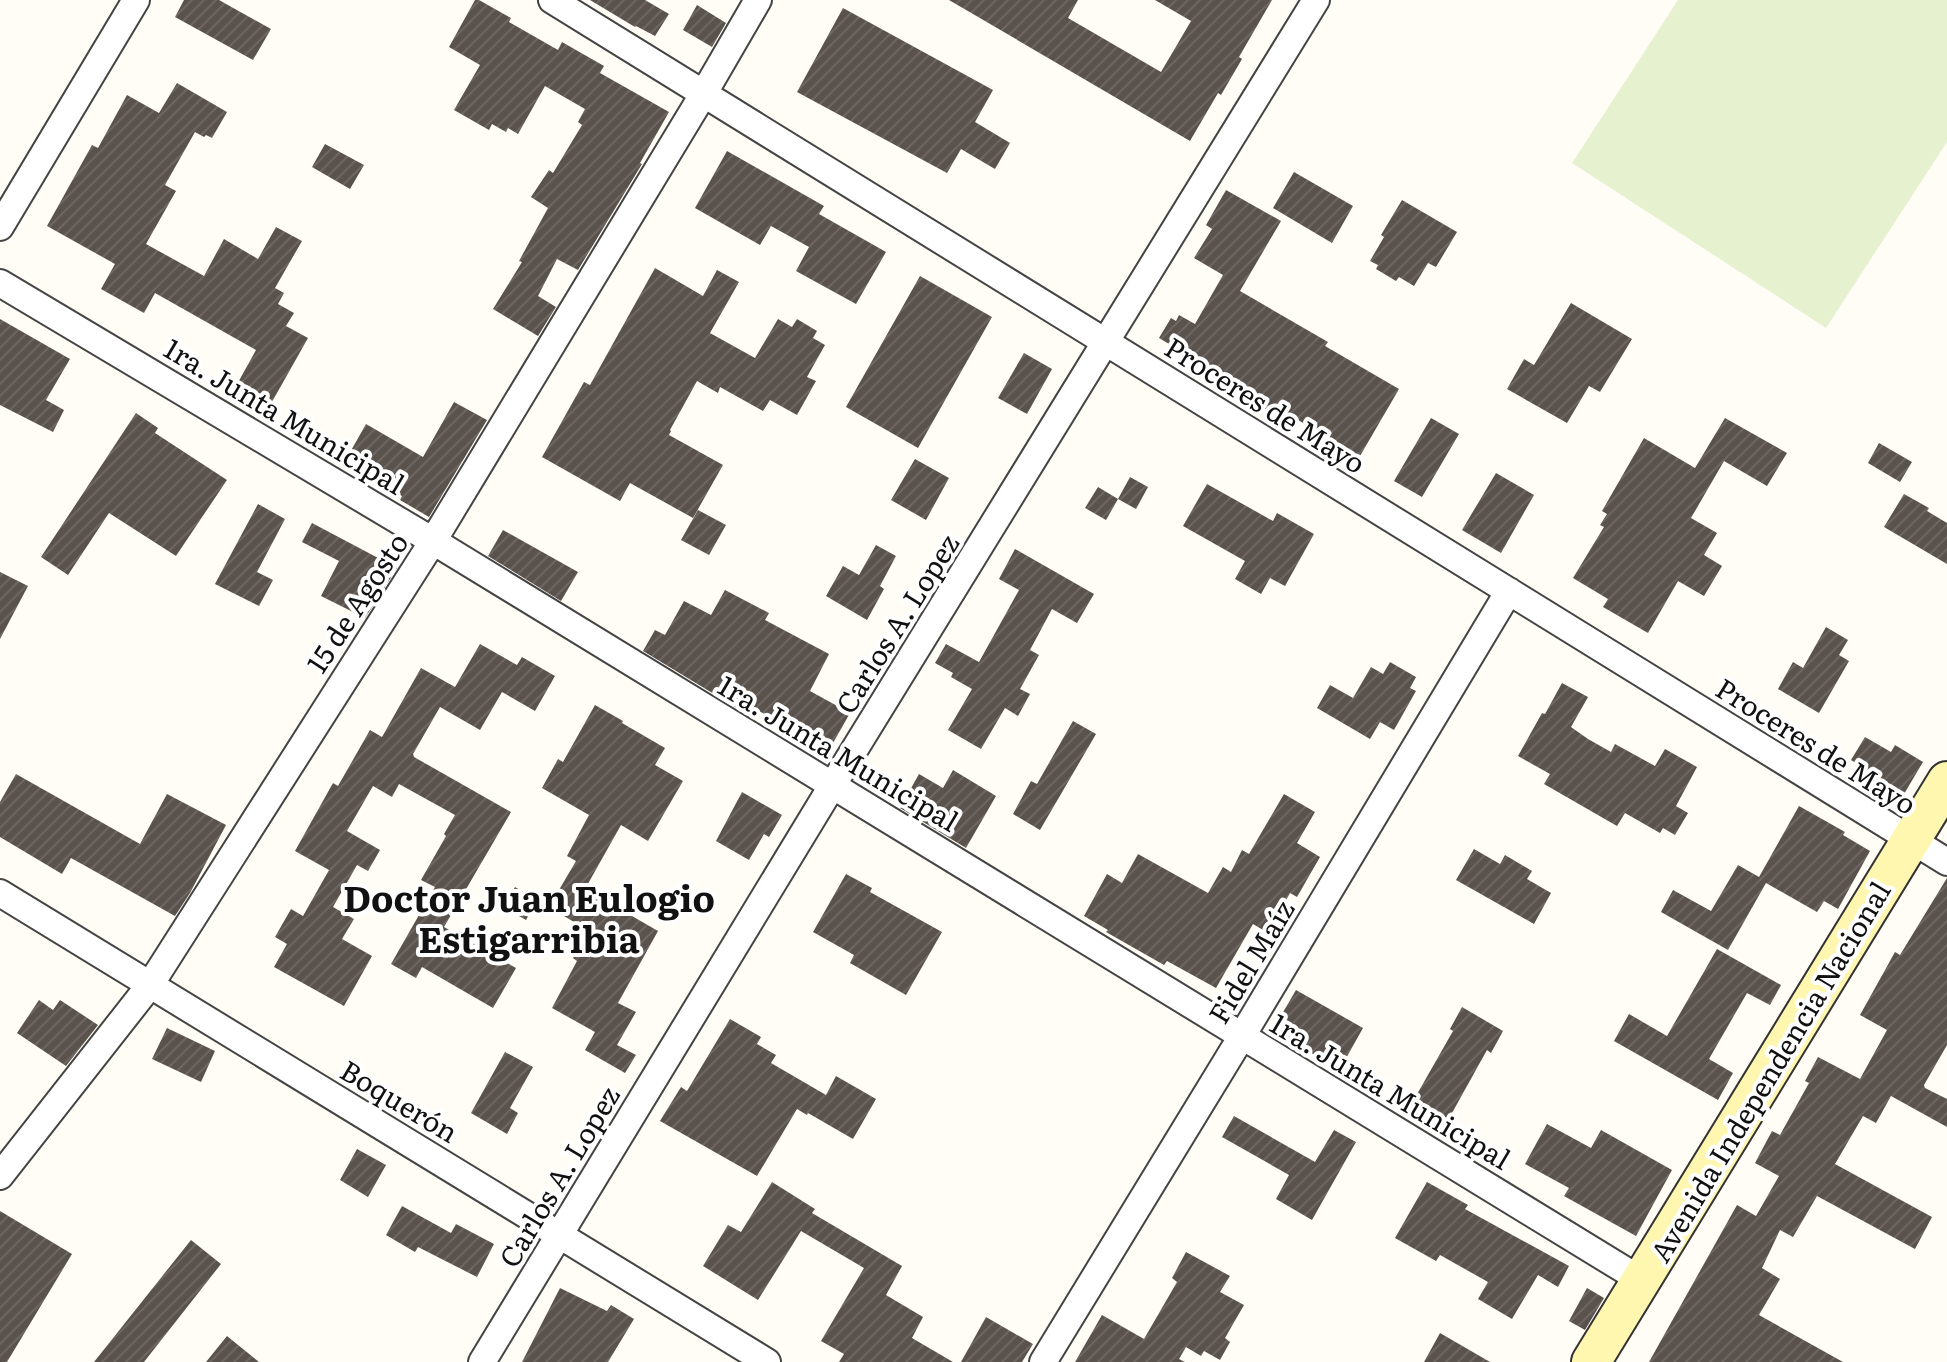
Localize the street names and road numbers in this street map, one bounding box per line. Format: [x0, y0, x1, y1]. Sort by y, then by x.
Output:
street label: Proceres de Mayo [1158, 325, 1374, 483]
street label: 1ra. Junta Municipal [157, 326, 413, 504]
street label: 15 de Agosto [295, 524, 417, 680]
street label: Carlos A. Lopez [824, 525, 968, 721]
street label: 1ra. Junta Municipal [711, 663, 967, 841]
street label: Proceres de Mayo [1709, 666, 1925, 824]
street label: Avenida Independencia Nacional [1638, 873, 1900, 1269]
street label: Fidel Maíz [1196, 891, 1304, 1031]
street label: 1ra. Junta Municipal [1263, 1001, 1519, 1179]
street label: Boquerón [333, 1048, 467, 1152]
street label: Carlos A. Lopez [487, 1077, 629, 1275]

